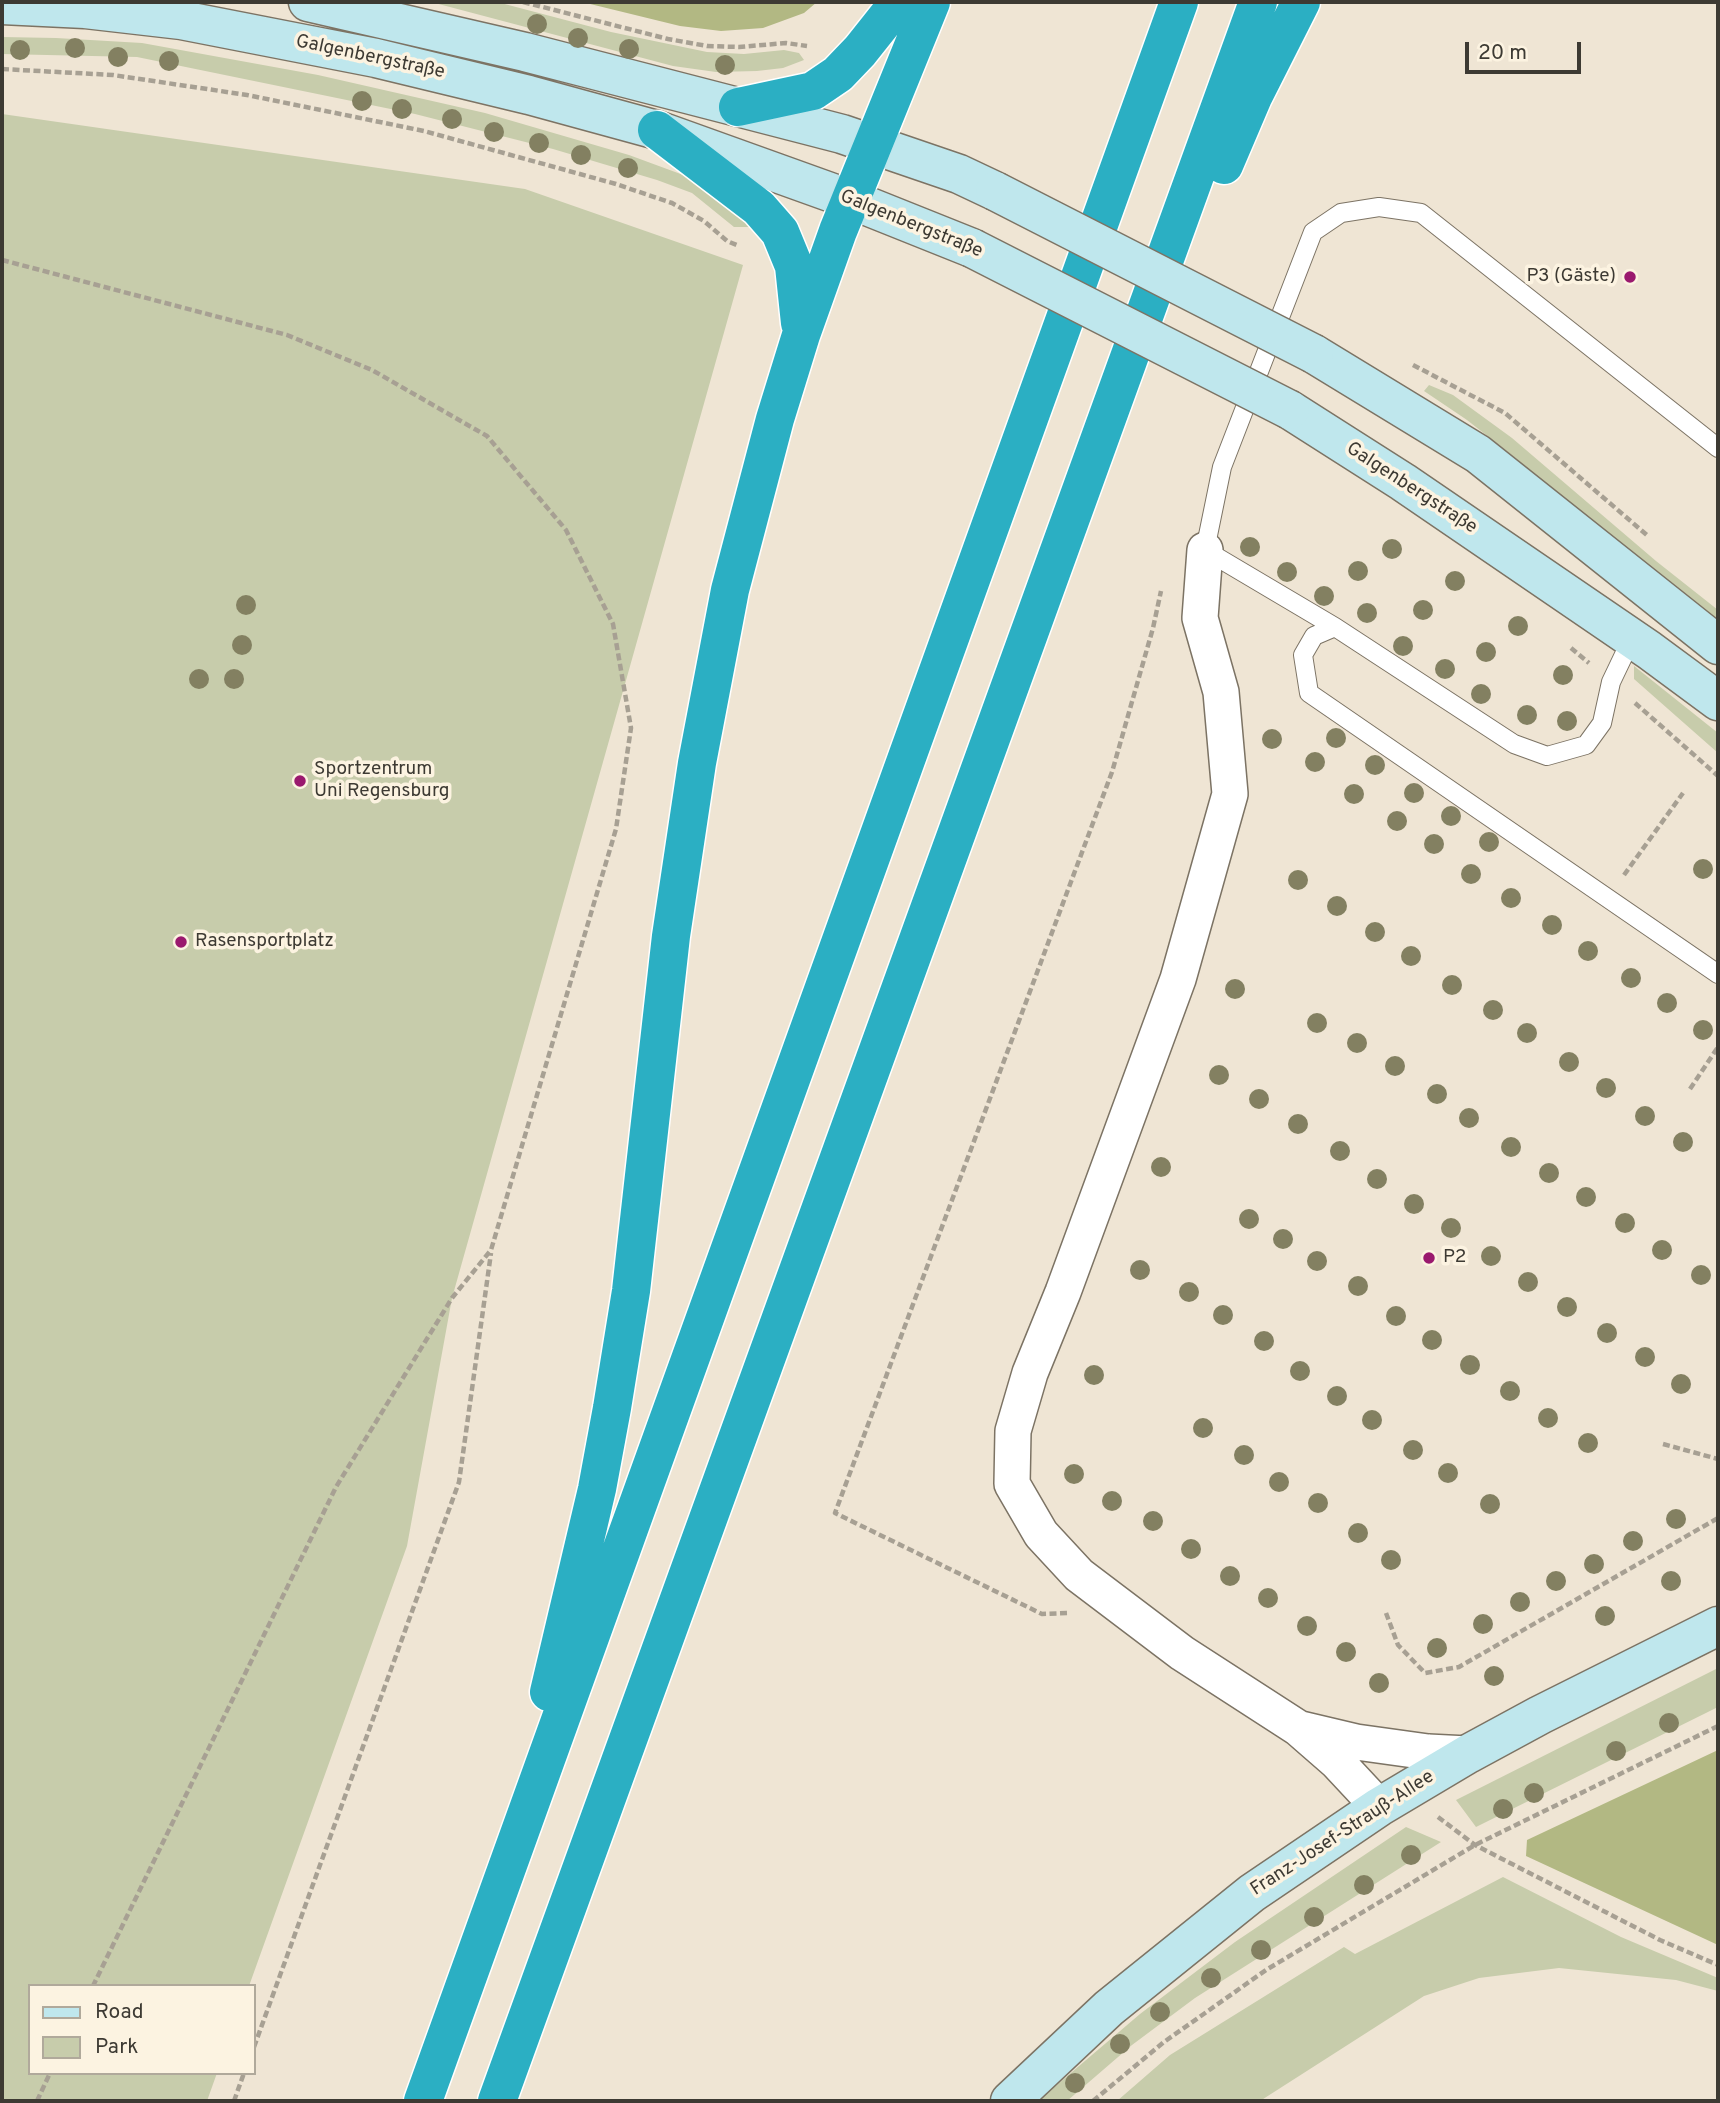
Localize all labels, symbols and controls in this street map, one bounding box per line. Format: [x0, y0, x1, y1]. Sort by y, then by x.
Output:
scale bar [1468, 28, 1584, 72]
street label: Galgenbergstraße [293, 31, 447, 85]
text: 20 m [1478, 40, 1527, 67]
street label: Galgenbergstraße [836, 186, 986, 264]
place label: P3 (Gäste) [1526, 266, 1616, 288]
marker: P3 (Gäste) [1622, 269, 1638, 285]
street label: Galgenbergstraße [1341, 438, 1481, 540]
place label: Sportzentrum Uni Regensburg [314, 759, 450, 803]
marker: Sportzentrum Uni Regensburg [292, 773, 308, 789]
place label: Rasensportplatz [195, 931, 334, 953]
marker: Rasensportplatz [173, 934, 189, 950]
place label: P2 [1443, 1247, 1466, 1269]
marker: P2 [1421, 1250, 1437, 1266]
street label: Franz-Josef-Strauß-Allee [1247, 1766, 1439, 1902]
legend [28, 1984, 256, 2075]
text: Road [95, 1999, 144, 2026]
text: Park [95, 2034, 138, 2061]

